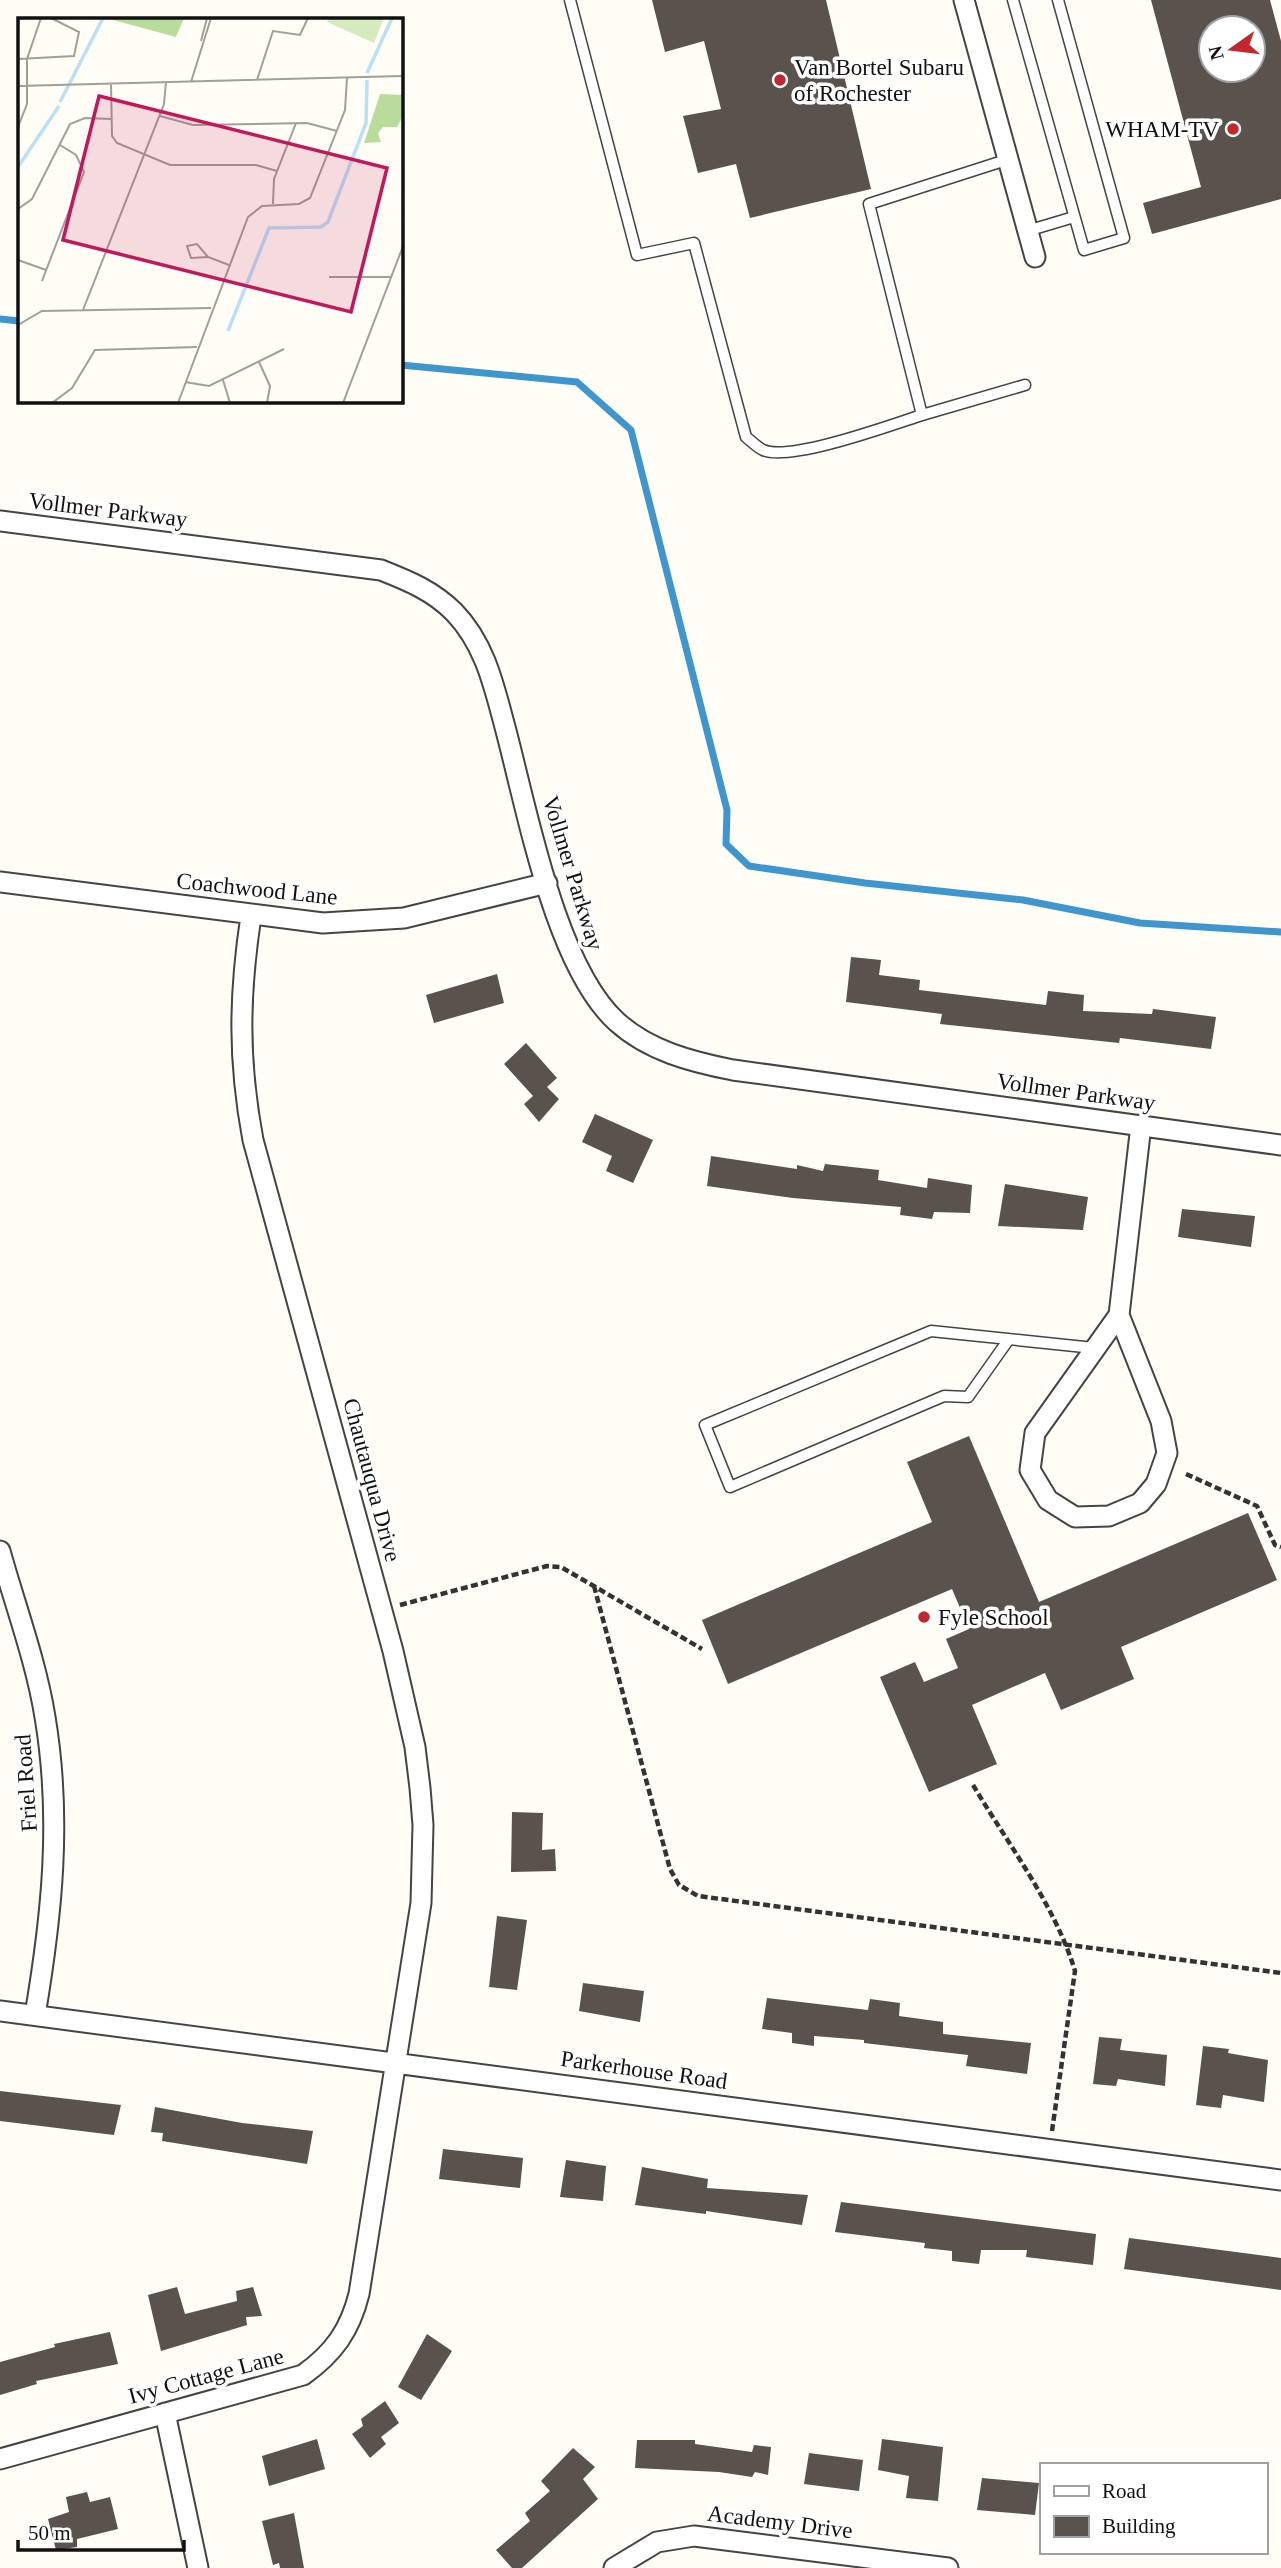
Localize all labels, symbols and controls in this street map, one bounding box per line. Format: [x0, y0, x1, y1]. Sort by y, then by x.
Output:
north arrow [1197, 14, 1267, 84]
inset map [18, 18, 402, 402]
text: N [1204, 44, 1228, 62]
place label: Van Bortel Subaru of Rochester [794, 55, 964, 106]
marker: Van Bortel Subaru of Rochester [772, 72, 788, 88]
place label: WHAM-TV [1105, 117, 1219, 142]
marker: WHAM-TV [1225, 121, 1241, 137]
street label: Vollmer Parkway [27, 488, 189, 532]
street label: Vollmer Parkway [538, 793, 608, 954]
street label: Coachwood Lane [175, 868, 339, 910]
street label: Vollmer Parkway [995, 1068, 1157, 1116]
street label: Chautauqua Drive [338, 1396, 406, 1564]
place label: Fyle School [938, 1605, 1049, 1630]
marker: Fyle School [916, 1609, 932, 1625]
street label: Friel Road [10, 1733, 42, 1833]
street label: Parkerhouse Road [559, 2046, 729, 2094]
street label: Ivy Cottage Lane [126, 2343, 286, 2409]
legend [1040, 2463, 1267, 2554]
text: Road [1102, 2479, 1147, 2503]
street label: Academy Drive [706, 2501, 854, 2543]
scale bar [18, 2508, 184, 2552]
text: Building [1102, 2514, 1176, 2538]
text: 50 m [28, 2521, 71, 2545]

